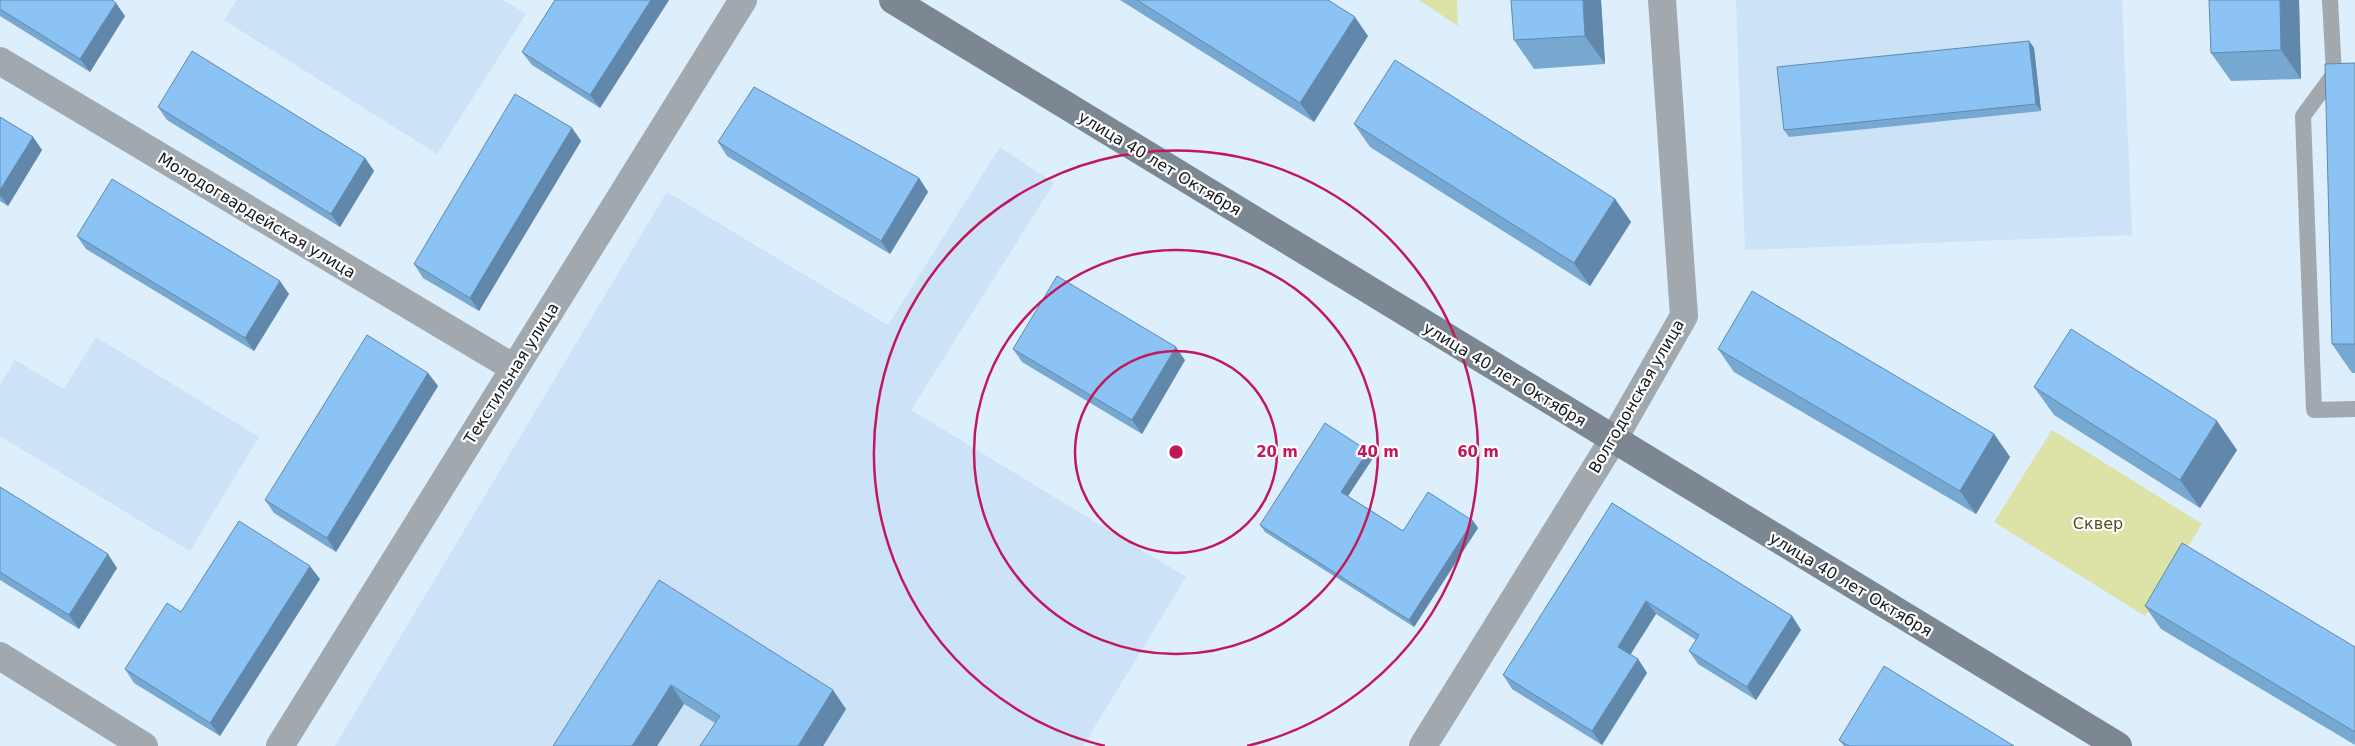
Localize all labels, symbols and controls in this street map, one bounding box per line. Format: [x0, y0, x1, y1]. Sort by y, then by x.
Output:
street label: улица 40 лет Октября [1075, 107, 1245, 220]
street label: Молодогвардейская улица [154, 149, 359, 282]
street label: Текстильная улица [460, 299, 563, 448]
street label: Волгодонская улица [1585, 316, 1688, 476]
street label: улица 40 лет Октября [1420, 318, 1590, 431]
centre of rings [1167, 443, 1185, 461]
text: 20 m [1256, 443, 1298, 461]
text: 40 m [1357, 443, 1399, 461]
text: 60 m [1457, 443, 1499, 461]
park label: Сквер [2073, 514, 2123, 533]
street label: улица 40 лет Октября [1766, 528, 1936, 641]

